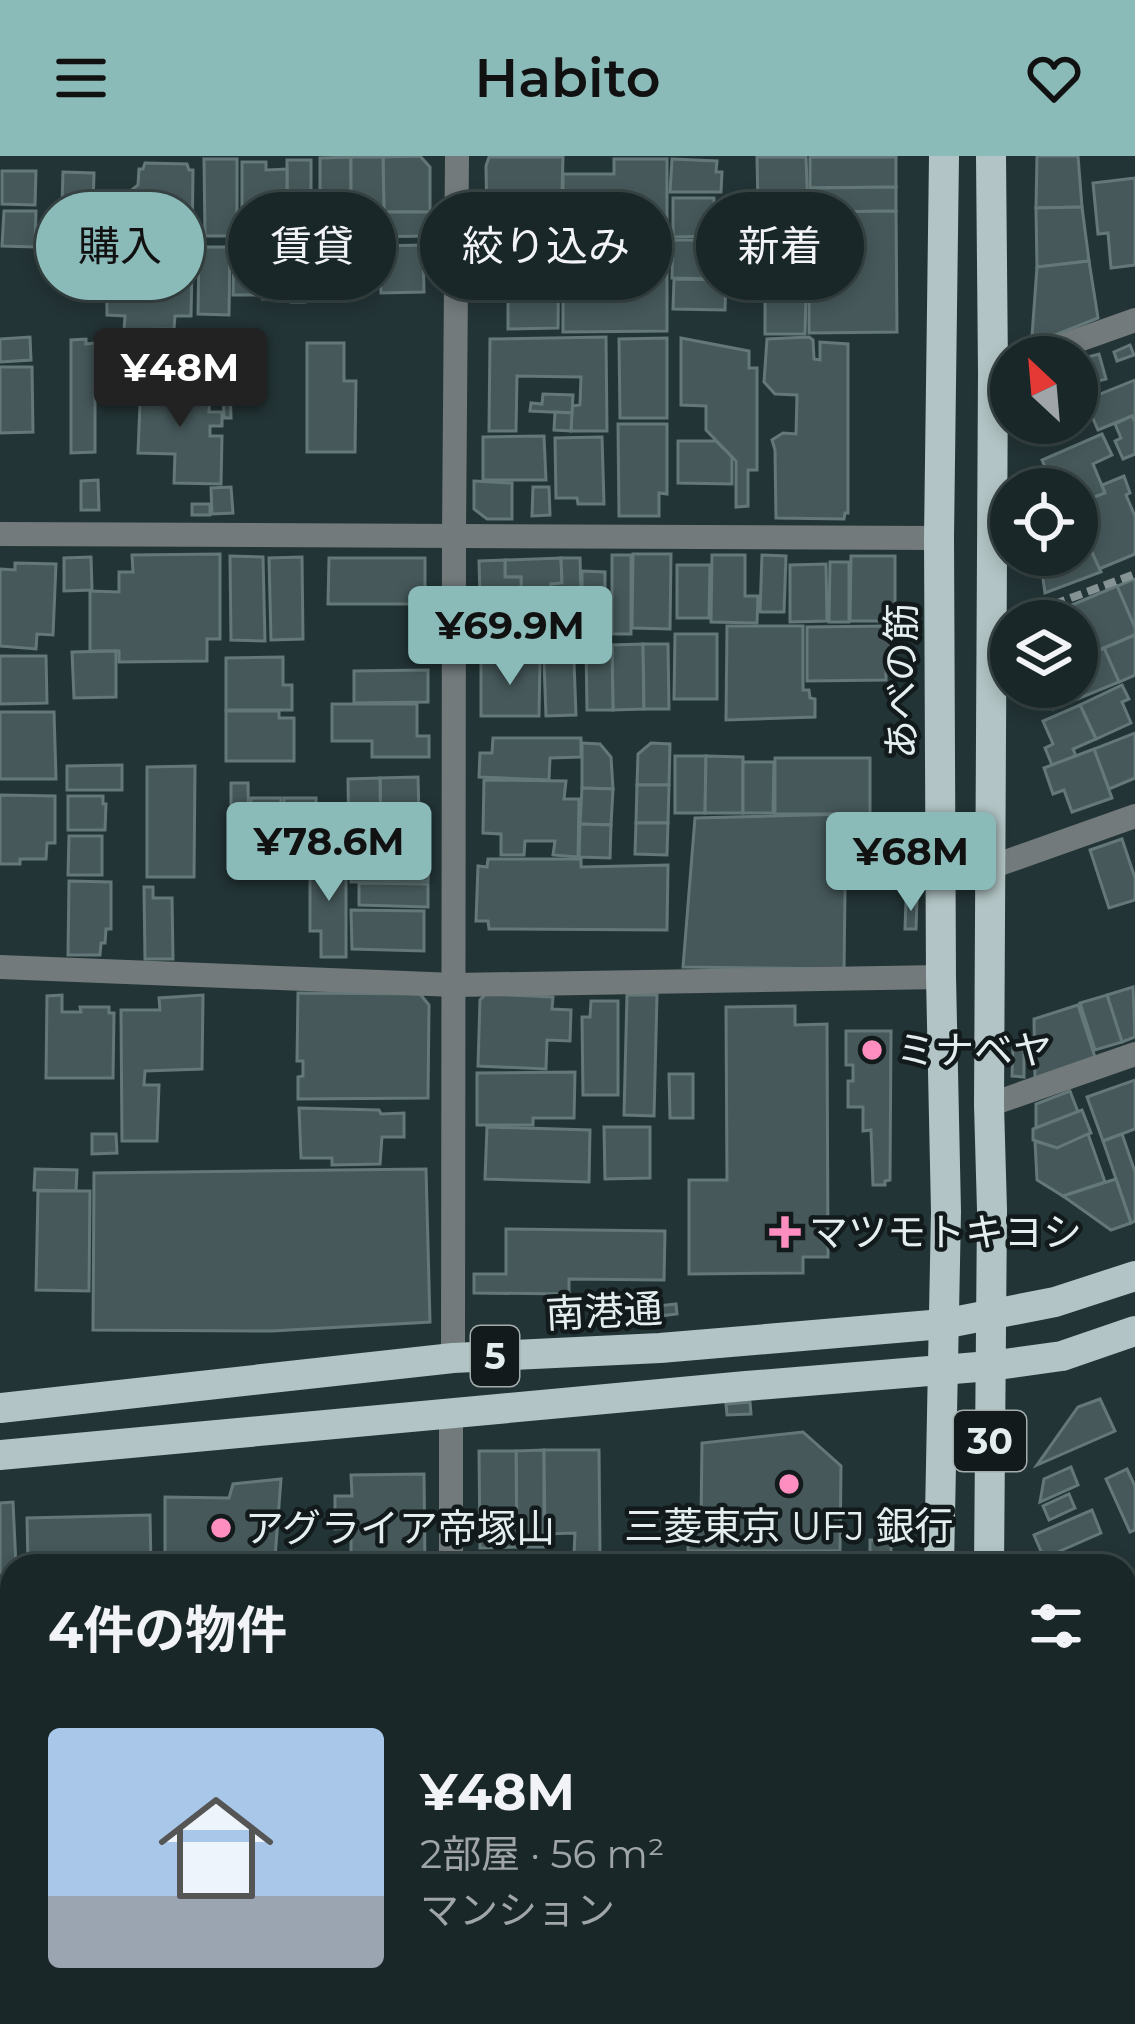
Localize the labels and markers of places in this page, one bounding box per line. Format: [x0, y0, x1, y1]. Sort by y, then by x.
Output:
pin: ¥48M [109, 328, 251, 430]
pin: ¥69.9M [412, 586, 608, 688]
pin: ¥78.6M [231, 802, 427, 904]
pin: ¥68M [840, 812, 982, 914]
place label: ミナベヤ [896, 1026, 1052, 1074]
marker: ミナベヤ [859, 1037, 885, 1063]
place label: マツモトキヨシ [809, 1208, 1082, 1256]
marker: マツモトキヨシ [772, 1219, 798, 1245]
marker: 三菱東京 UFJ 銀行 [776, 1471, 802, 1497]
place label: 三菱東京 UFJ 銀行 [625, 1502, 953, 1550]
place label: アグライア帝塚山 [245, 1504, 555, 1552]
marker: アグライア帝塚山 [208, 1515, 234, 1541]

